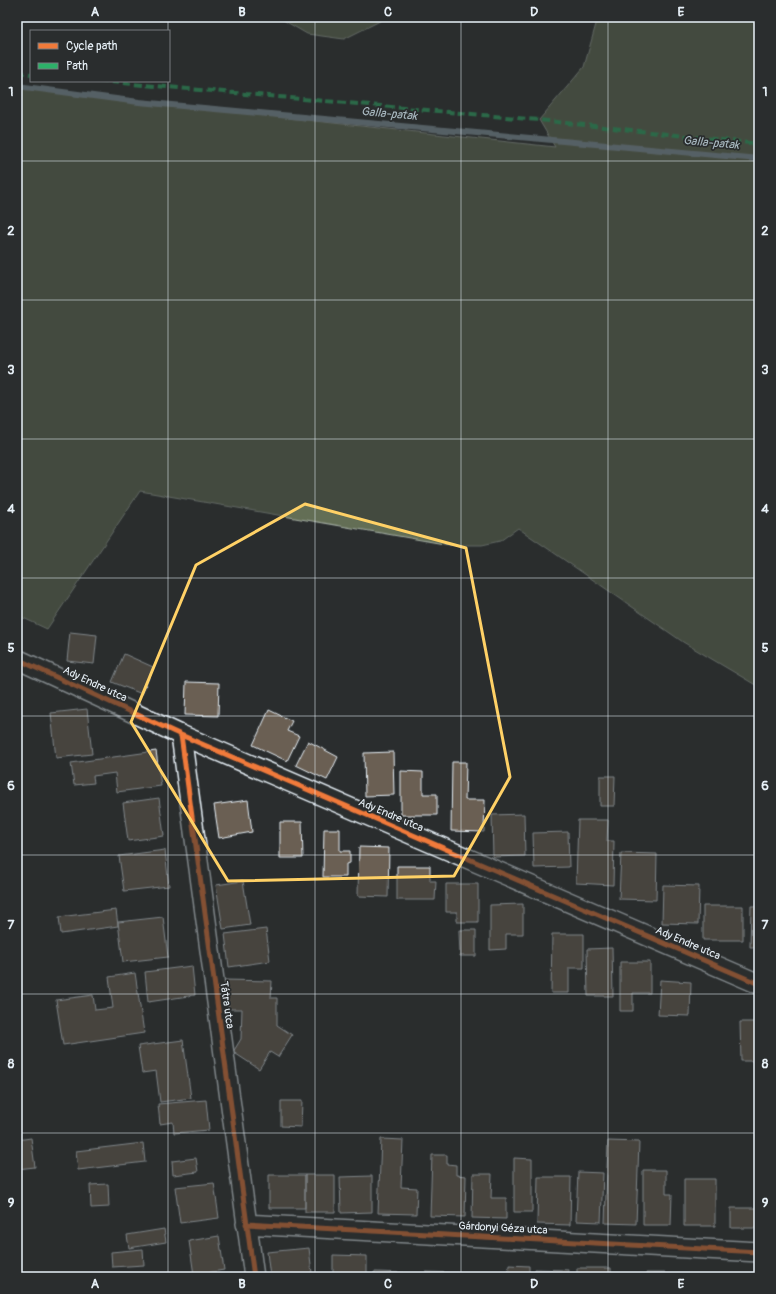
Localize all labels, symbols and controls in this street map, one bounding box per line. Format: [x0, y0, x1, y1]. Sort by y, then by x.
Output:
text: A [91, 4, 100, 20]
text: B [238, 4, 246, 20]
text: C [384, 4, 392, 20]
text: D [530, 4, 538, 20]
text: E [678, 4, 685, 20]
legend [30, 30, 170, 82]
text: Cycle path [66, 39, 118, 54]
text: Path [66, 59, 88, 74]
text: 1 [8, 84, 14, 100]
text: 1 [762, 84, 768, 100]
water label: Galla-patak [360, 104, 419, 124]
water label: Galla-patak [682, 133, 741, 153]
text: 2 [7, 223, 15, 239]
text: 2 [761, 223, 769, 239]
text: 3 [7, 362, 15, 378]
text: 3 [761, 362, 769, 378]
text: 4 [7, 501, 15, 517]
text: 4 [761, 501, 769, 517]
text: 5 [7, 640, 15, 656]
text: 5 [761, 640, 769, 656]
street label: Ady Endre utca [61, 664, 129, 704]
text: 6 [7, 778, 15, 794]
text: 6 [761, 778, 769, 794]
street label: Ady Endre utca [357, 796, 425, 834]
text: 7 [8, 917, 15, 933]
text: 7 [762, 917, 769, 933]
street label: Ady Endre utca [654, 924, 722, 962]
street label: Tátra utca [217, 980, 237, 1030]
text: 8 [8, 1056, 15, 1072]
text: 8 [762, 1056, 769, 1072]
text: 9 [8, 1195, 15, 1211]
text: 9 [762, 1195, 769, 1211]
street label: Gárdonyi Géza utca [458, 1219, 548, 1237]
text: A [91, 1276, 100, 1292]
text: B [238, 1276, 246, 1292]
text: C [384, 1276, 392, 1292]
text: D [530, 1276, 538, 1292]
text: E [678, 1276, 685, 1292]

